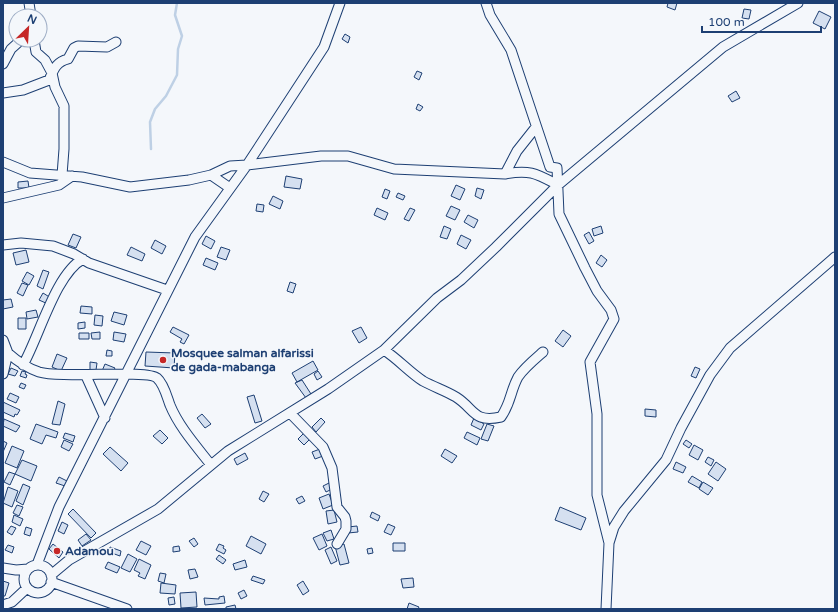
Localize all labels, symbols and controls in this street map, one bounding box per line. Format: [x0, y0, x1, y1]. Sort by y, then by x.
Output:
north arrow [8, 8, 48, 48]
scale bar [702, 8, 821, 34]
text: N [25, 12, 39, 27]
text: 100 m [708, 15, 745, 29]
place label: Mosquee salman alfarissi de gada-mabanga [171, 346, 314, 375]
marker: Mosquee salman alfarissi de gada-mabanga [158, 355, 168, 365]
place label: Adamou [65, 544, 114, 558]
marker: Adamou [52, 546, 62, 556]

